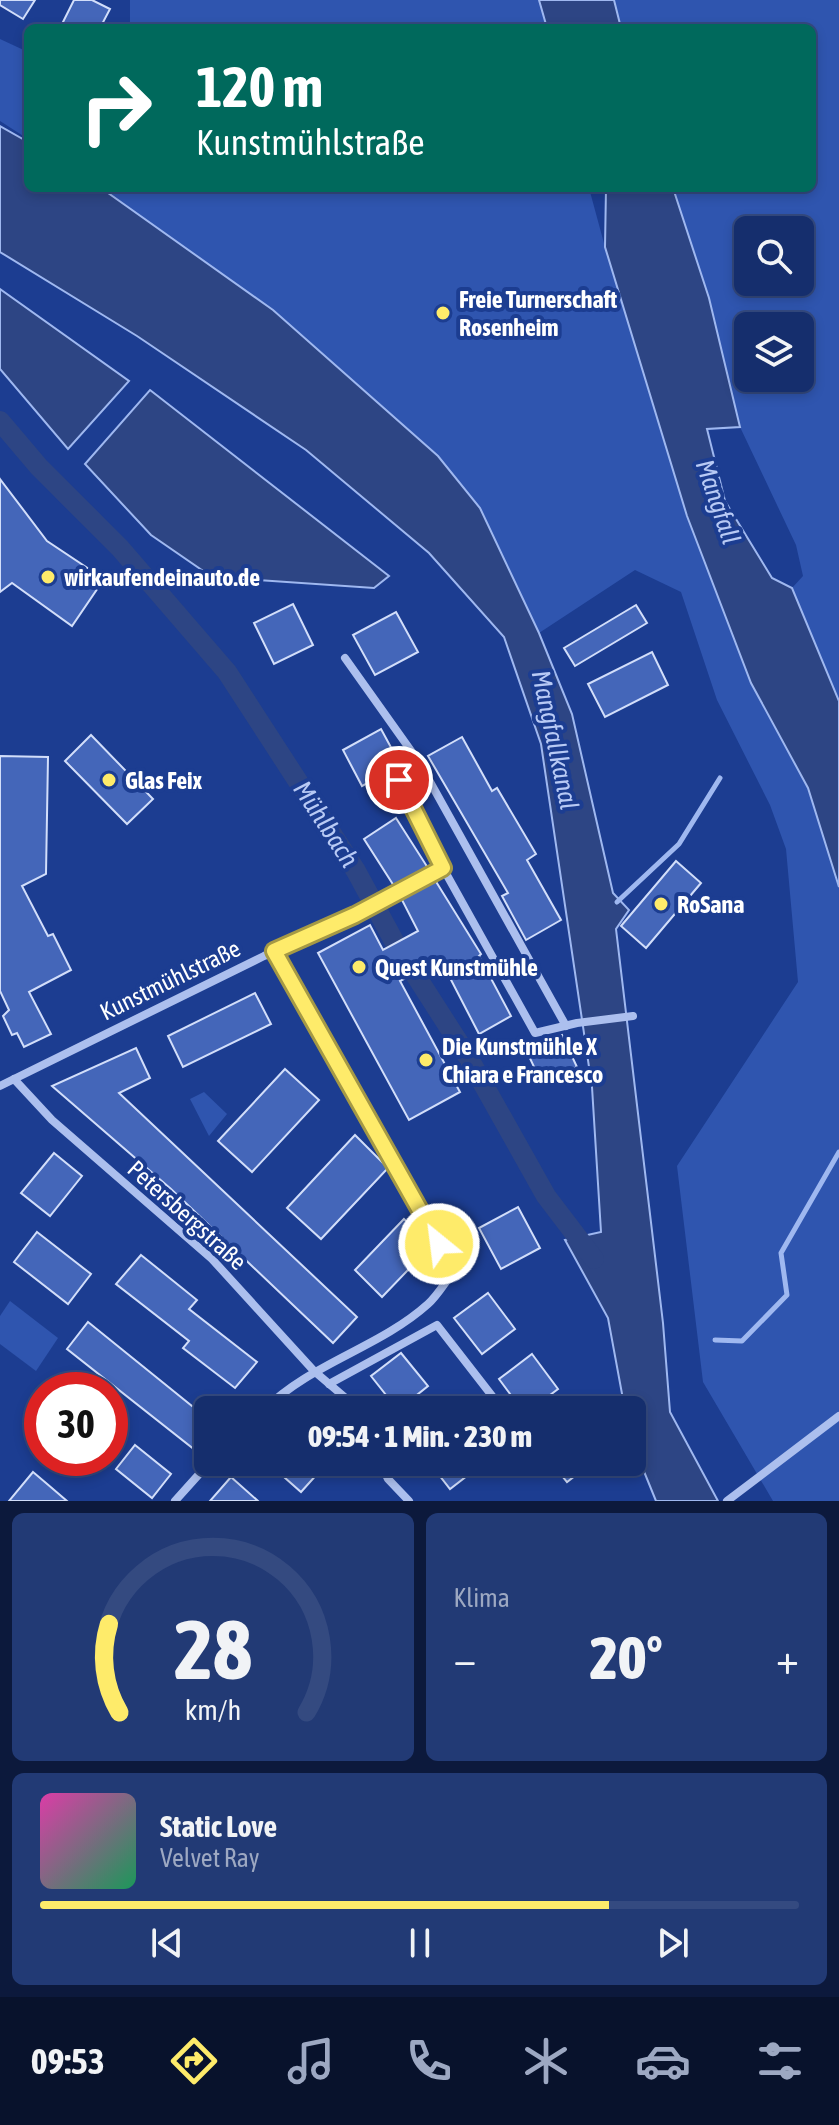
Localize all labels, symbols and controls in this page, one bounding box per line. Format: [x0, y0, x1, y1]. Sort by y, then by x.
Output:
text: 120 m [196, 55, 323, 119]
icon: right [64, 56, 168, 160]
text: Kunstmühlstraße [196, 121, 425, 163]
map controls [734, 216, 814, 392]
button: search [734, 216, 814, 296]
place label: Freie Turnerschaft Rosenheim [459, 286, 617, 341]
marker: Freie Turnerschaft Rosenheim [434, 304, 452, 322]
button: layers [734, 312, 814, 392]
water label: Mangfall [690, 456, 746, 548]
place label: wirkaufendeinauto.de [64, 564, 260, 591]
marker: wirkaufendeinauto.de [39, 568, 57, 586]
water label: Mangfallkanal [526, 667, 584, 813]
pin [365, 746, 433, 814]
icon: arrive [377, 758, 421, 802]
place label: Glas Feix [125, 767, 203, 794]
marker: Glas Feix [100, 771, 118, 789]
water label: Mühlbach [287, 776, 365, 873]
place label: RoSana [677, 891, 744, 918]
marker: RoSana [652, 895, 670, 913]
street label: Kunstmühlstraße [96, 934, 244, 1026]
place label: Quest Kunstmühle [375, 954, 538, 981]
marker: Quest Kunstmühle [350, 958, 368, 976]
place label: Die Kunstmühle X Chiara e Francesco [442, 1033, 603, 1088]
marker: Die Kunstmühle X Chiara e Francesco [417, 1051, 435, 1069]
street label: Petersbergstraße [122, 1155, 252, 1275]
position arrow [397, 1202, 481, 1286]
speed limit sign: 30 [24, 1372, 128, 1476]
text: 09:54 · 1 Min. · 230 m [308, 1419, 532, 1453]
text: Klima [454, 1583, 510, 1613]
text: 28 [174, 1601, 252, 1697]
text: 20° [590, 1623, 663, 1692]
text: − [454, 1633, 476, 1683]
text: + [776, 1633, 799, 1683]
text: km/h [184, 1693, 241, 1726]
text: Static Love [160, 1809, 277, 1843]
text: Velvet Ray [160, 1843, 260, 1873]
icon: previous [145, 1921, 189, 1965]
icon: pause [398, 1921, 442, 1965]
icon: next [651, 1921, 695, 1965]
icon: directions [166, 2033, 222, 2089]
icon: music [283, 2033, 339, 2089]
icon: phone [401, 2033, 457, 2089]
icon: climate [518, 2033, 574, 2089]
icon: car [635, 2033, 691, 2089]
icon: filters [752, 2033, 808, 2089]
text: 09:53 [31, 2040, 105, 2082]

